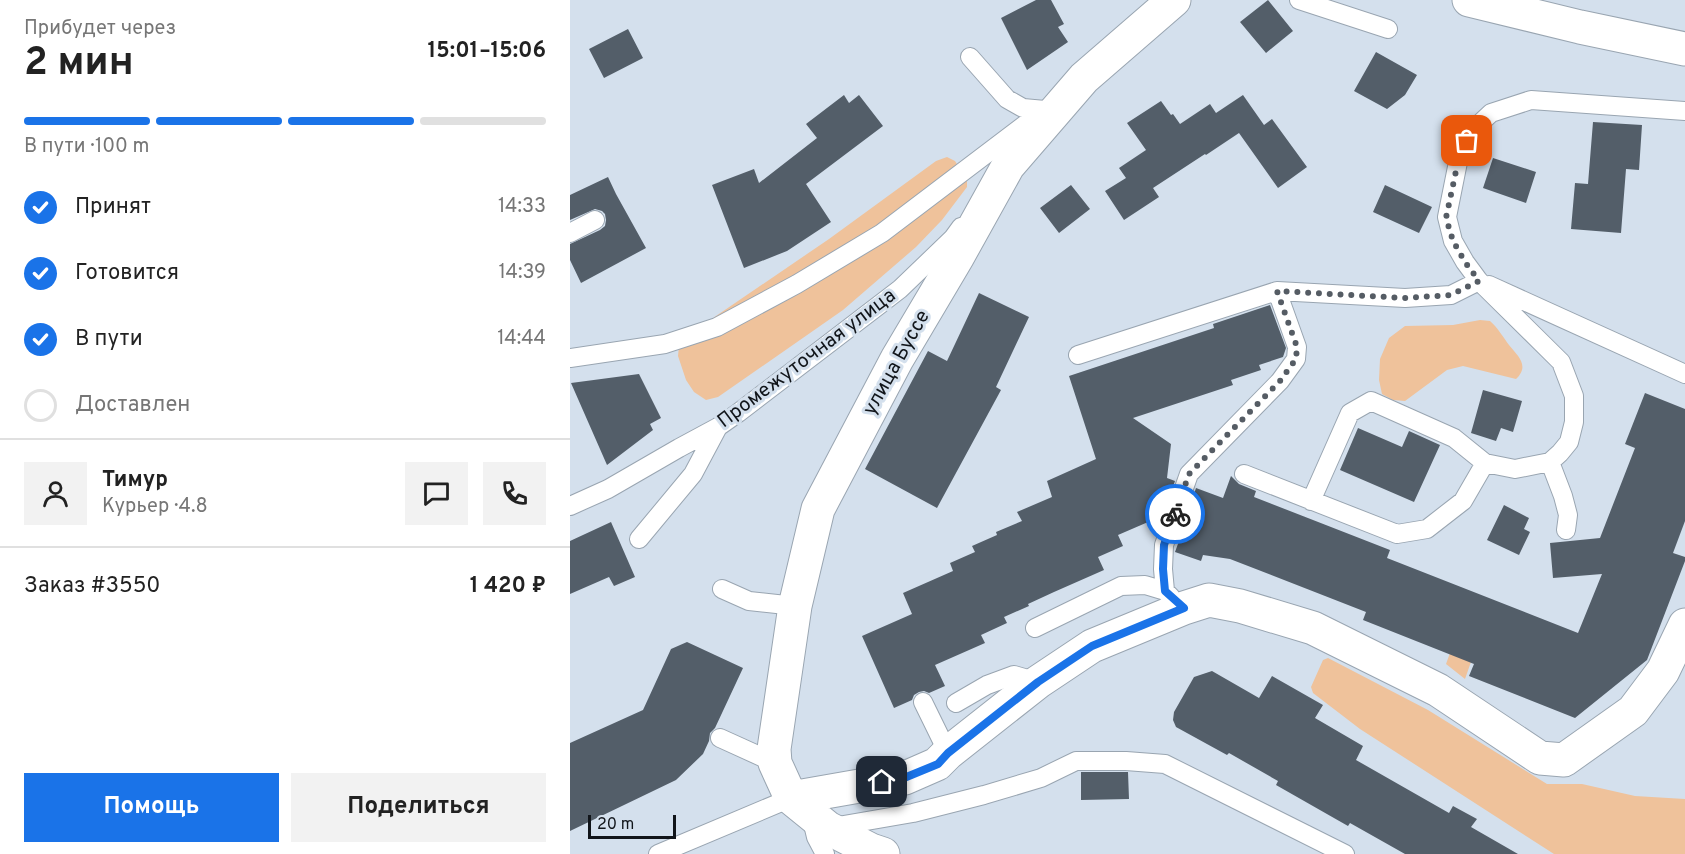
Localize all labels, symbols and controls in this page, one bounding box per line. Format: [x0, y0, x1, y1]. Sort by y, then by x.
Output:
text: Прибудет через [24, 16, 176, 42]
text: 15:01–15:06 [428, 38, 546, 65]
text: 2 мин [24, 40, 134, 89]
pin [1441, 115, 1492, 166]
icon: bag [1450, 124, 1483, 157]
text: В пути · 100 m [24, 134, 150, 160]
icon: check [24, 191, 57, 224]
text: Принят [75, 194, 151, 221]
text: 14:33 [498, 194, 546, 220]
icon: check [24, 257, 57, 290]
text: Готовится [75, 260, 179, 287]
text: 14:39 [498, 260, 546, 286]
street label: Промежуточная улица [713, 283, 901, 435]
street label: улица Буссе [857, 306, 937, 420]
icon: check [24, 323, 57, 356]
text: В пути [75, 326, 143, 353]
text: 14:44 [497, 326, 546, 352]
text: Доставлен [75, 392, 190, 419]
button: person [24, 462, 87, 525]
button: chat [405, 462, 468, 525]
button: phone [483, 462, 546, 525]
text: Тимур [102, 467, 168, 494]
courier [1145, 484, 1205, 544]
text: Курьер · 4.8 [102, 494, 208, 520]
icon: bike [1159, 498, 1192, 531]
text: Заказ #3550 [24, 573, 160, 600]
text: 1 420 ₽ [470, 573, 546, 600]
pin [856, 756, 907, 807]
icon: home [865, 765, 898, 798]
button: Помощь [24, 773, 279, 842]
button: Поделиться [291, 773, 546, 842]
scale bar [588, 812, 676, 840]
text: 20 m [597, 815, 634, 835]

